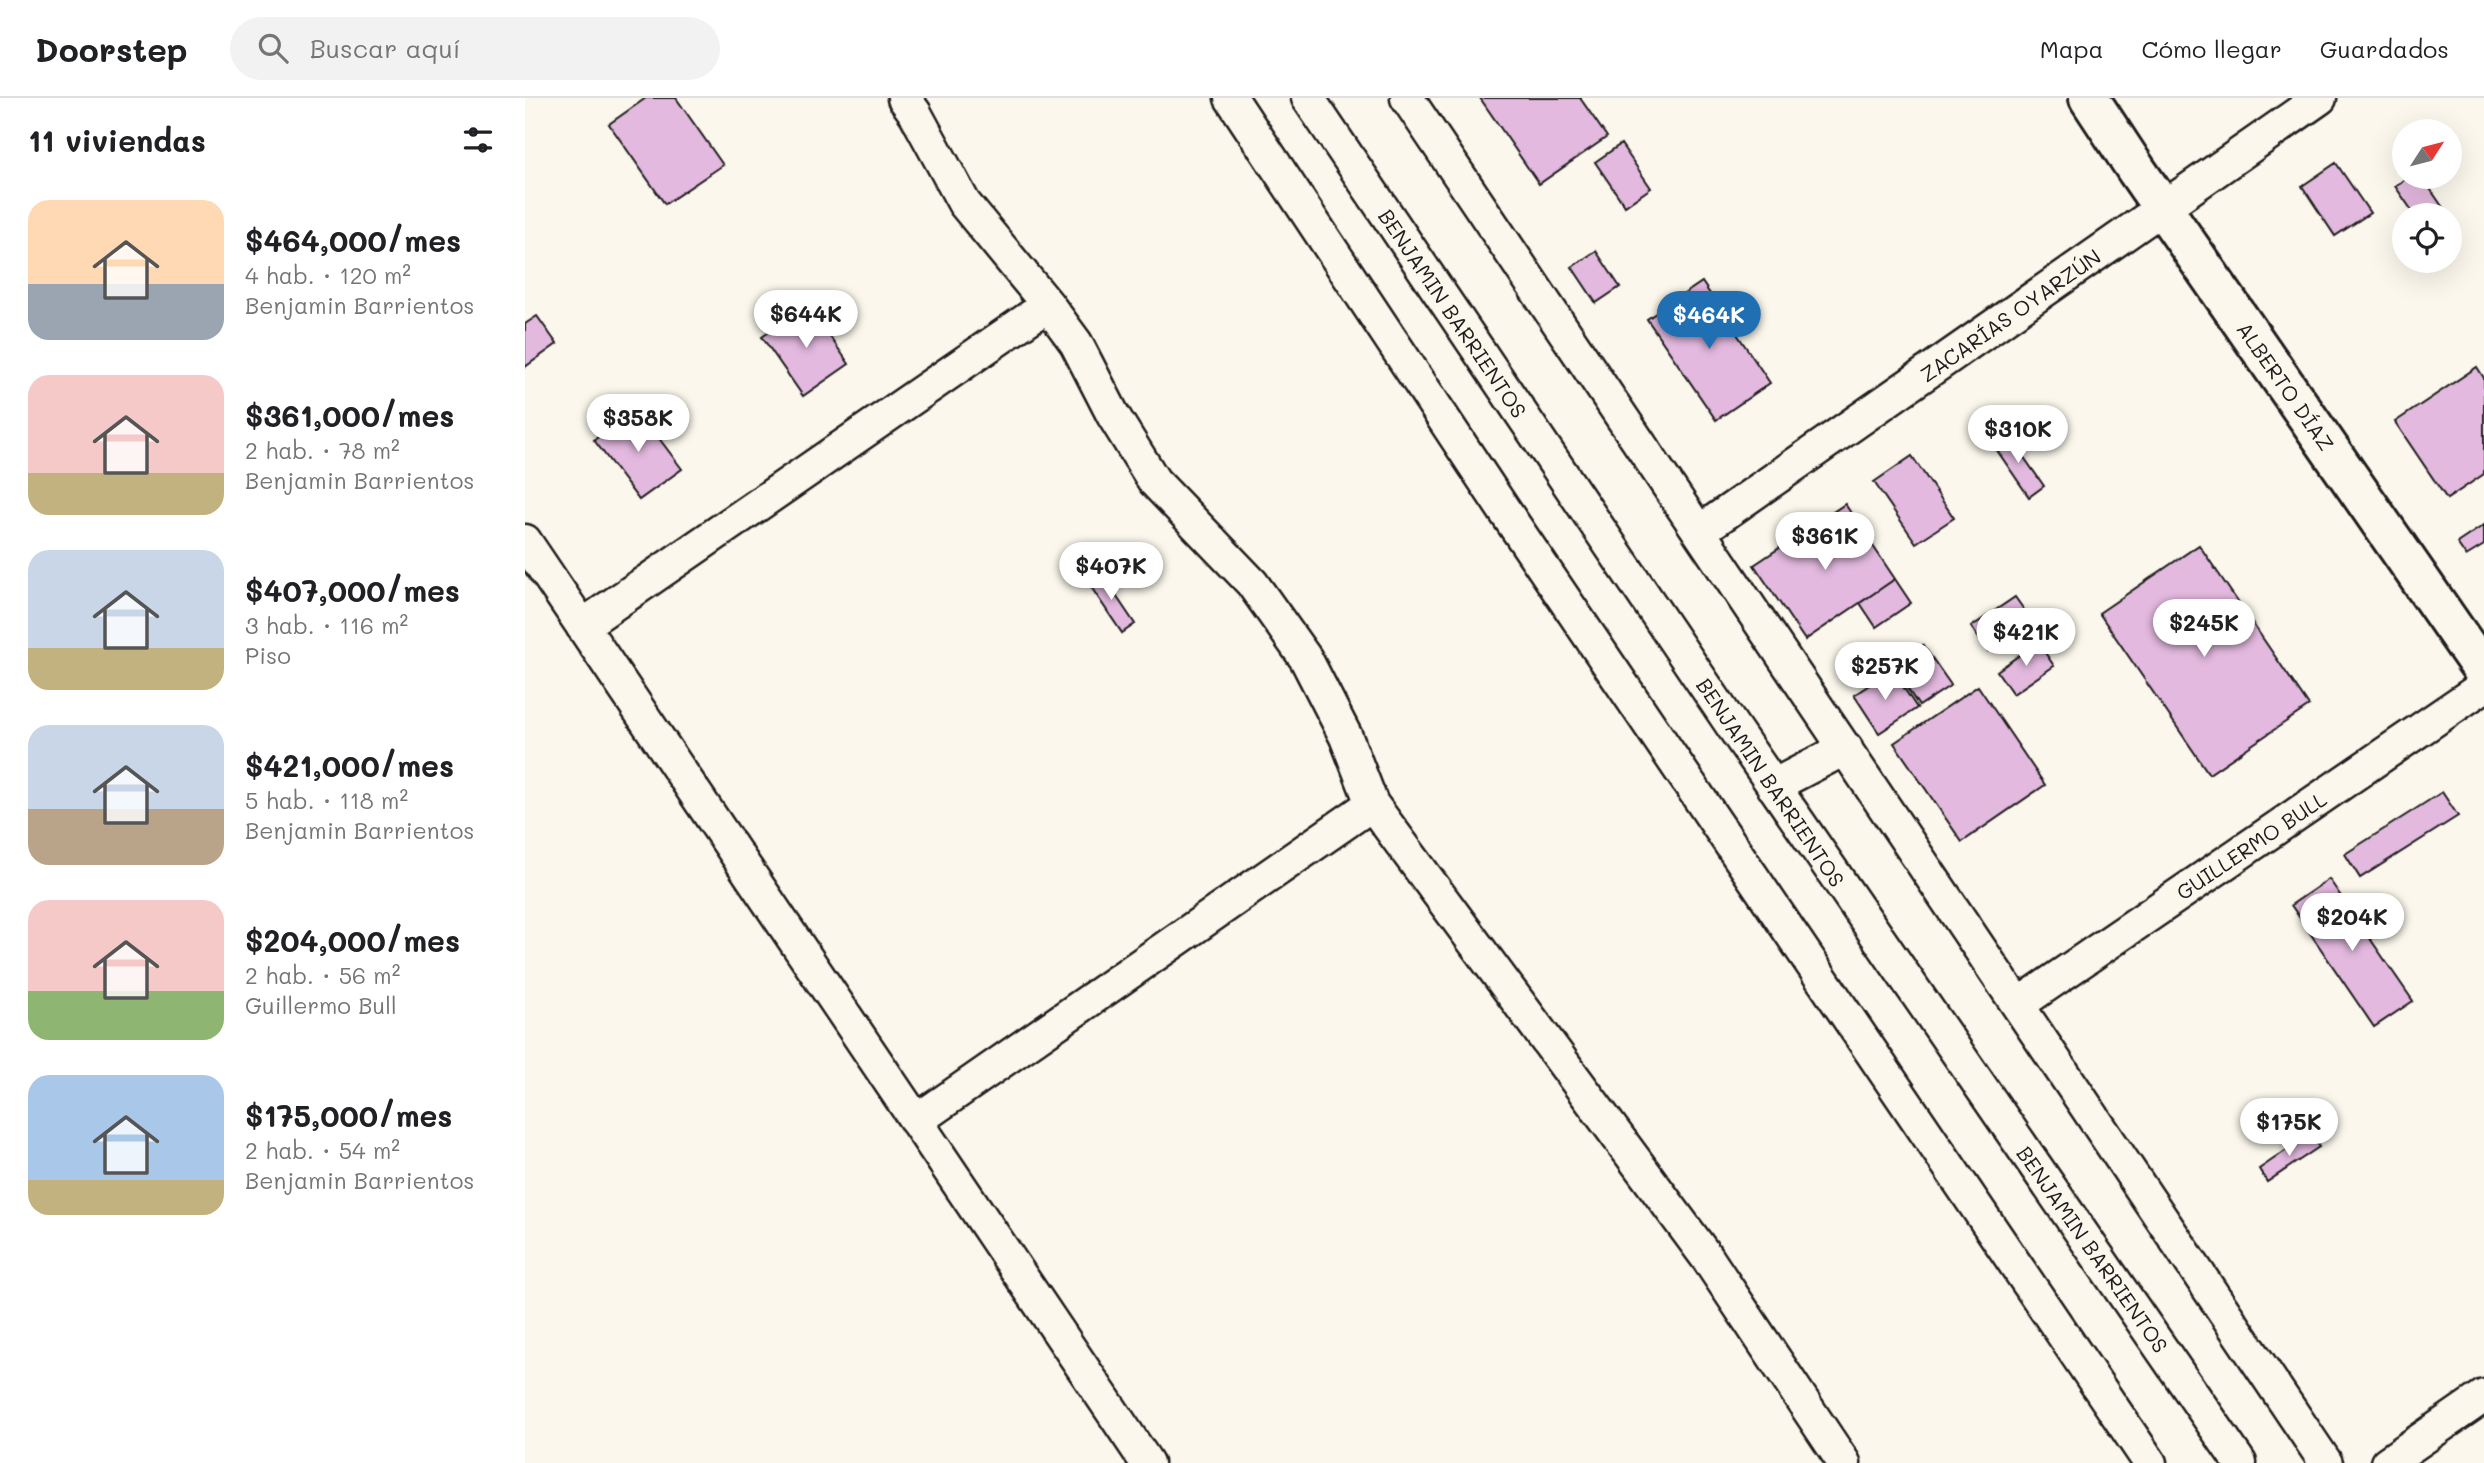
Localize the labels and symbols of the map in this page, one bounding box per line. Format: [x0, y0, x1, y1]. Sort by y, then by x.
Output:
north arrow [2392, 119, 2462, 189]
street label: BENJAMIN BARRIENTOS [1373, 203, 1533, 423]
street label: ZACARÍAS OYARZÚN [1914, 242, 2106, 388]
pin: $644K [757, 290, 855, 350]
pin: $464K [1660, 292, 1758, 351]
street label: ALBERTO DÍAZ [2232, 316, 2340, 456]
pin: $358K [589, 394, 687, 454]
pin: $310K [1969, 406, 2067, 465]
pin: $361K [1776, 512, 1874, 572]
pin: $407K [1062, 542, 1160, 602]
pin: $245K [2155, 600, 2253, 659]
pin: $421K [1977, 608, 2075, 668]
pin: $257K [1836, 642, 1934, 702]
street label: BENJAMIN BARRIENTOS [1691, 672, 1851, 892]
street label: GUILLERMO BULL [2171, 785, 2331, 905]
pin: $204K [2303, 894, 2401, 953]
pin: $175K [2240, 1098, 2338, 1158]
street label: BENJAMIN BARRIENTOS [2011, 1140, 2175, 1358]

